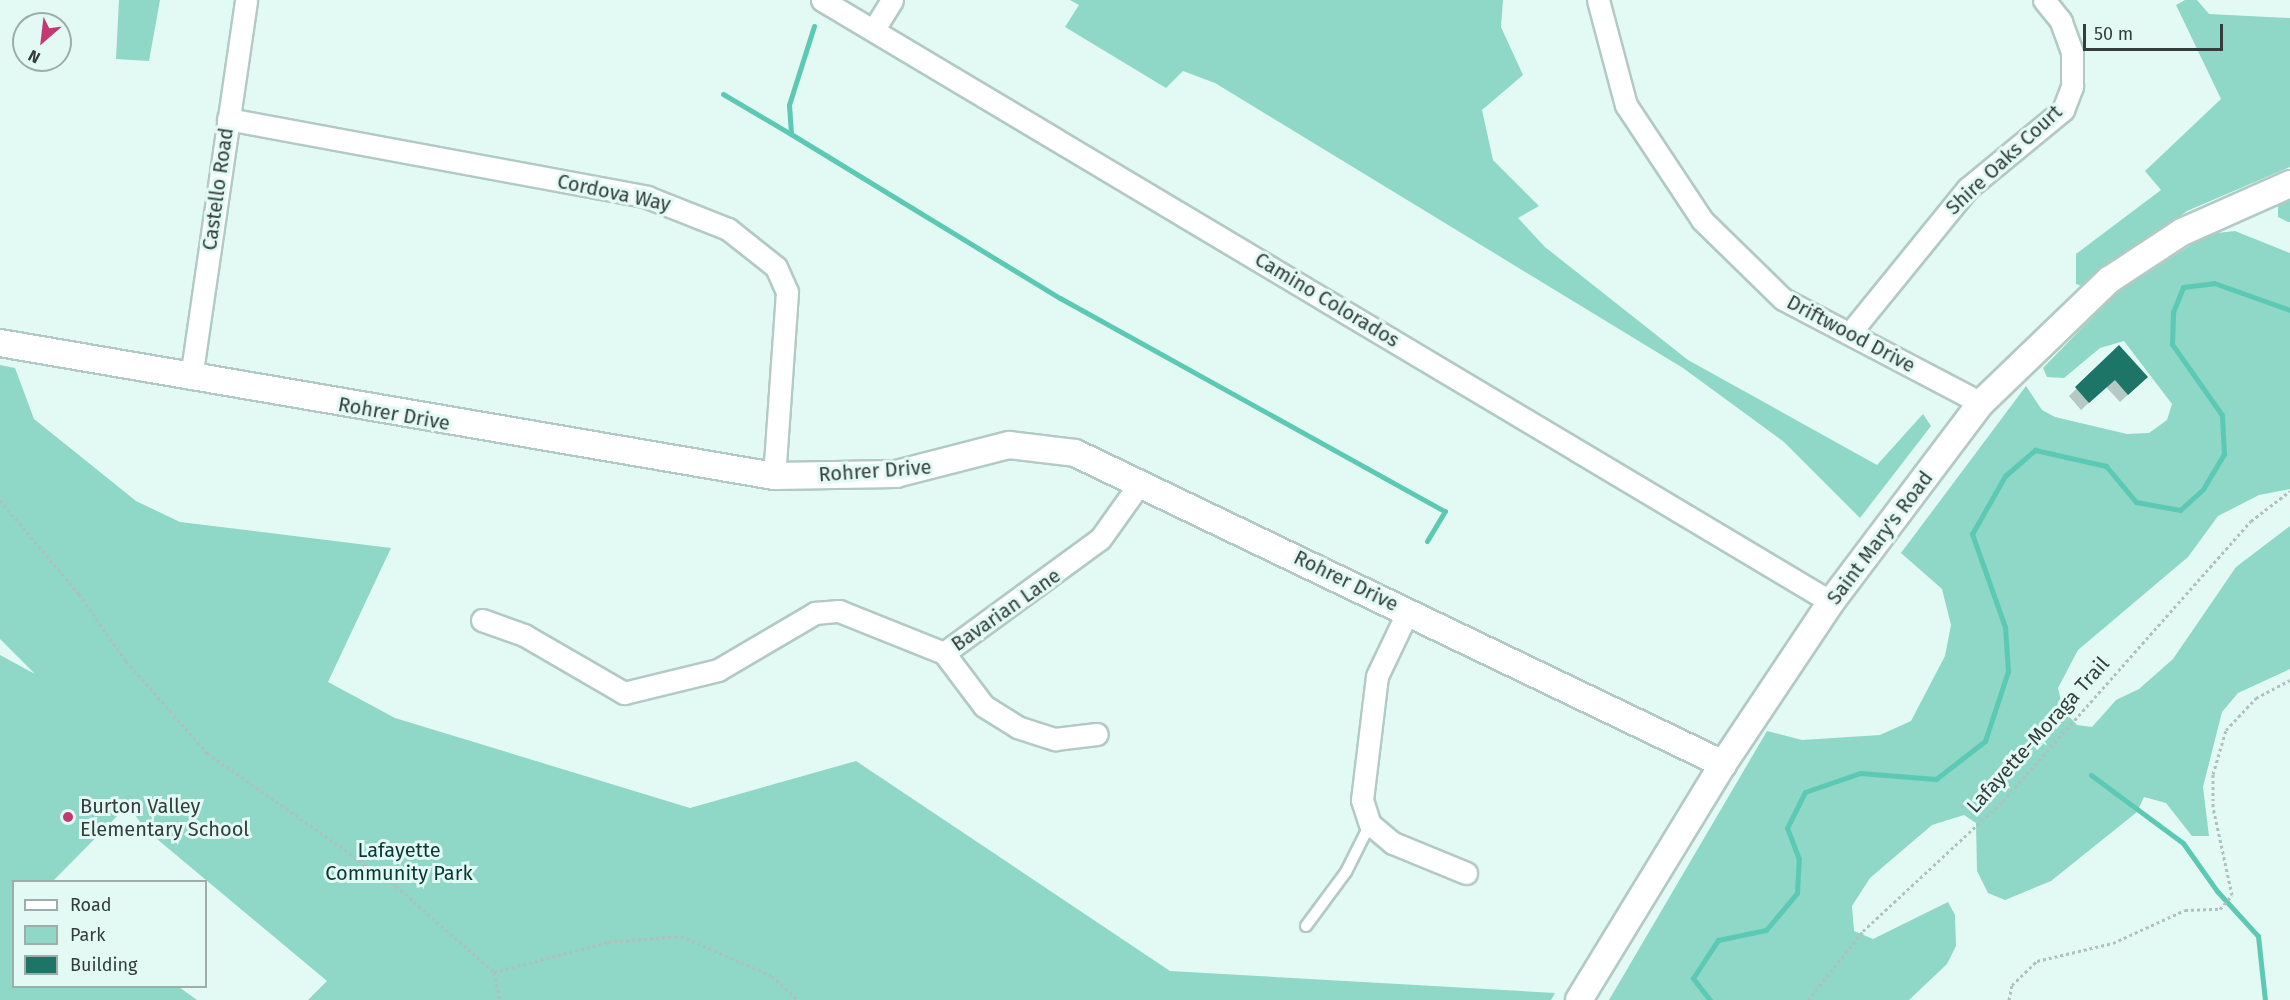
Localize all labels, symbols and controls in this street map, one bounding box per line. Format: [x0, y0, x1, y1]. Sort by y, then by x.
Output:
north arrow [12, 12, 72, 72]
scale bar [2086, 12, 2226, 50]
text: 50 m [2094, 23, 2133, 45]
text: N [25, 46, 43, 67]
street label: Shire Oaks Court [1941, 100, 2067, 220]
street label: Castello Road [198, 126, 238, 252]
street label: Cordova Way [555, 169, 673, 217]
street label: Camino Colorados [1250, 247, 1404, 353]
street label: Driftwood Drive [1783, 290, 1919, 378]
street label: Rohrer Drive [336, 392, 452, 436]
street label: Rohrer Drive [818, 455, 932, 487]
street label: Saint Mary's Road [1822, 467, 1938, 609]
street label: Rohrer Drive [1290, 545, 1402, 617]
street label: Bavarian Lane [947, 564, 1065, 656]
street label: Lafayette-Moraga Trail [1962, 652, 2114, 818]
place label: Burton Valley Elementary School [80, 794, 249, 841]
marker: Burton Valley Elementary School [61, 810, 75, 824]
park label: Lafayette Community Park [325, 839, 473, 886]
legend [12, 880, 207, 988]
text: Road [70, 894, 112, 916]
text: Park [70, 924, 105, 946]
text: Building [70, 954, 137, 976]

